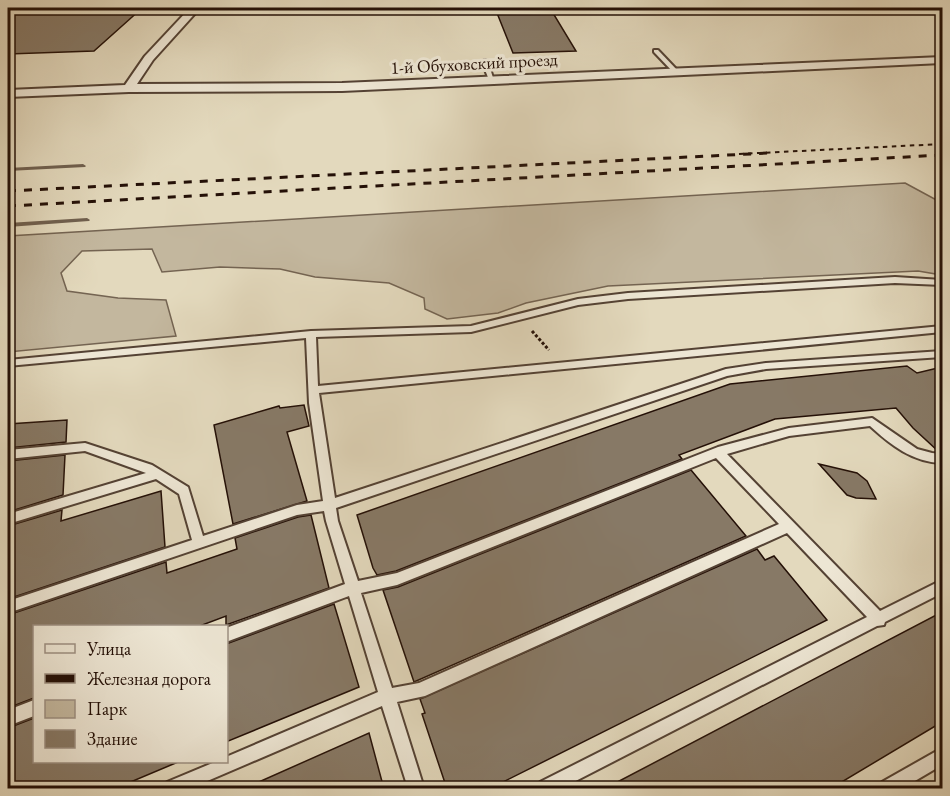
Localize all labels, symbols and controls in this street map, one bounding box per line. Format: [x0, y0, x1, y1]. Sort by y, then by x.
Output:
street label: 1-й Обуховский проезд [390, 47, 558, 79]
legend [33, 625, 228, 763]
text: Улица [86, 637, 132, 660]
text: Железная дорога [86, 667, 212, 690]
text: Парк [87, 697, 127, 720]
text: Здание [87, 727, 137, 750]

